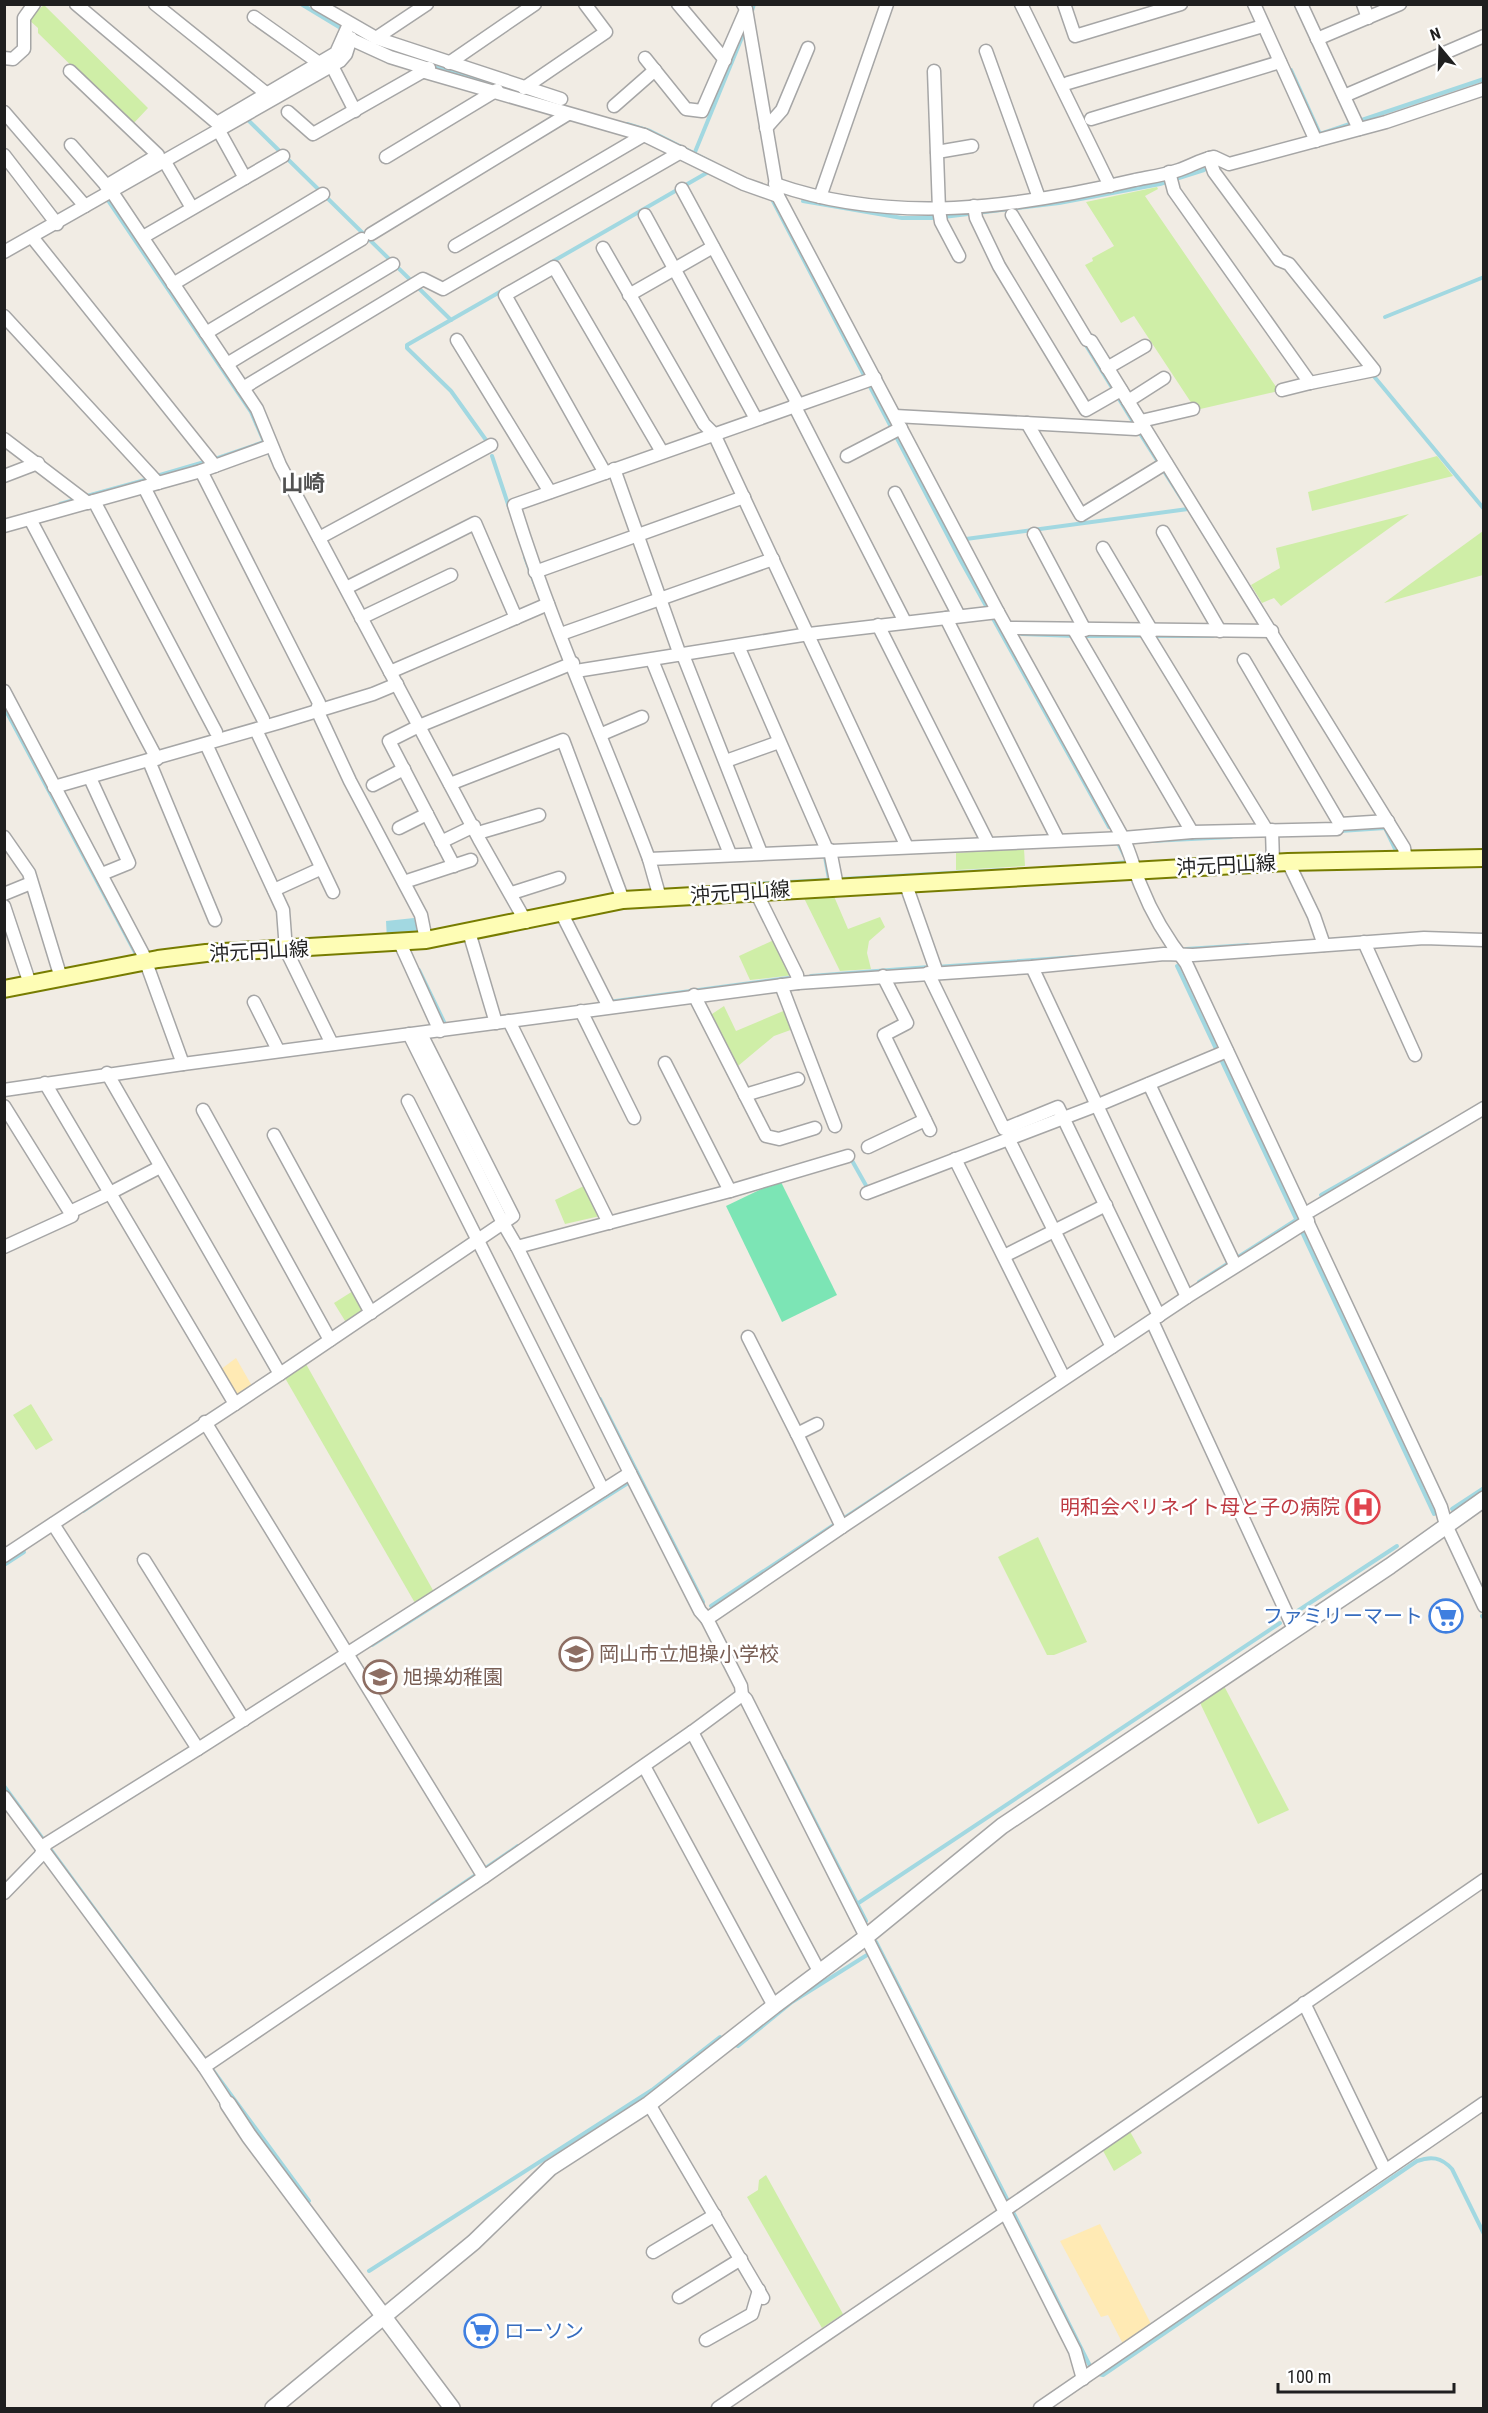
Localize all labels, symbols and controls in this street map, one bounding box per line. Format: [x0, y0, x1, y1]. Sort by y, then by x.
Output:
north arrow [1410, 18, 1470, 78]
text: N [1428, 24, 1443, 45]
district label: 山崎 [281, 471, 325, 496]
street label: 沖元円山線 [1175, 850, 1277, 880]
street label: 沖元円山線 [689, 877, 791, 907]
street label: 沖元円山線 [208, 936, 310, 966]
hospital icon: 明和会ペリネイト母と子の病院 [1345, 1489, 1381, 1525]
place label: 明和会ペリネイト母と子の病院 [1060, 1495, 1340, 1519]
supermarket icon: ファミリーマート [1428, 1598, 1464, 1634]
place label: ファミリーマート [1263, 1604, 1423, 1628]
school or university icon: 岡山市立旭操小学校 [558, 1636, 594, 1672]
place label: 岡山市立旭操小学校 [599, 1642, 779, 1666]
school or university icon: 旭操幼稚園 [362, 1659, 398, 1695]
place label: 旭操幼稚園 [403, 1665, 503, 1689]
supermarket icon: ローソン [463, 2313, 499, 2349]
place label: ローソン [504, 2319, 584, 2343]
scale bar [1278, 2356, 1454, 2394]
text: 100 m [1287, 2366, 1331, 2387]

